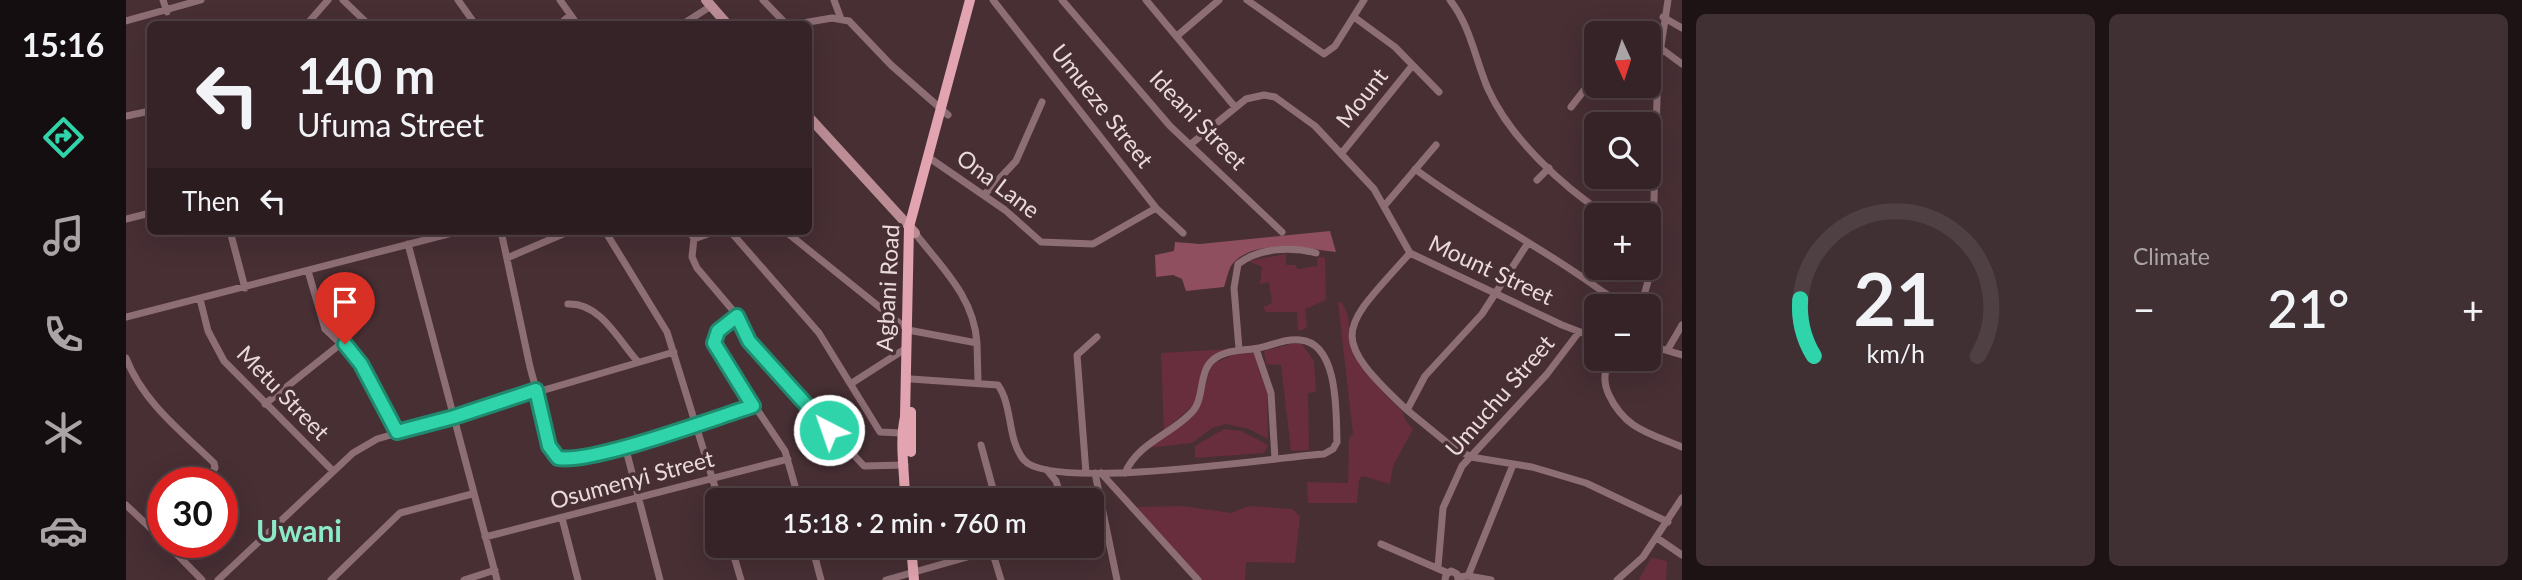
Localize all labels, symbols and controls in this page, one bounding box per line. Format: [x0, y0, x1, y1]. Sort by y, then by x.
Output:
north arrow [1584, 21, 1661, 98]
map controls [1584, 21, 1661, 371]
text: 15:16 [22, 25, 104, 64]
street label: Umueze Street [1046, 38, 1160, 173]
text: 140 m [297, 46, 435, 104]
icon: left [182, 49, 273, 140]
street label: Mount [1329, 61, 1394, 133]
street label: Ideani Street [1144, 64, 1254, 175]
text: Ufuma Street [297, 105, 484, 144]
button: search [1584, 112, 1661, 189]
icon: directions [39, 113, 88, 162]
street label: Ona Lane [952, 143, 1046, 223]
icon: left [254, 182, 292, 220]
text: Then [182, 185, 240, 217]
button: + [1584, 203, 1661, 280]
icon: music [39, 211, 88, 260]
street label: Agbani Road [870, 224, 904, 352]
street label: Mount Street [1425, 228, 1559, 310]
text: Climate [2133, 242, 2210, 270]
text: 21 [1853, 254, 1938, 342]
pin [315, 272, 375, 344]
text: 21° [2268, 277, 2349, 339]
icon: arrive [326, 283, 364, 321]
text: − [2133, 286, 2155, 332]
text: + [2462, 286, 2484, 332]
button: − [1584, 294, 1661, 371]
icon: phone [39, 310, 88, 359]
street label: Umuchu Street [1439, 328, 1560, 462]
text: km/h [1866, 338, 1925, 368]
street label: Metu Street [232, 339, 336, 446]
position arrow [792, 393, 866, 467]
icon: climate [39, 408, 88, 457]
street label: Osumenyi Street [547, 444, 717, 514]
speed limit sign: 30 [147, 467, 238, 558]
icon: car [39, 506, 88, 555]
text: 15:18 · 2 min · 760 m [782, 507, 1027, 539]
district label: Uwani [256, 512, 342, 548]

